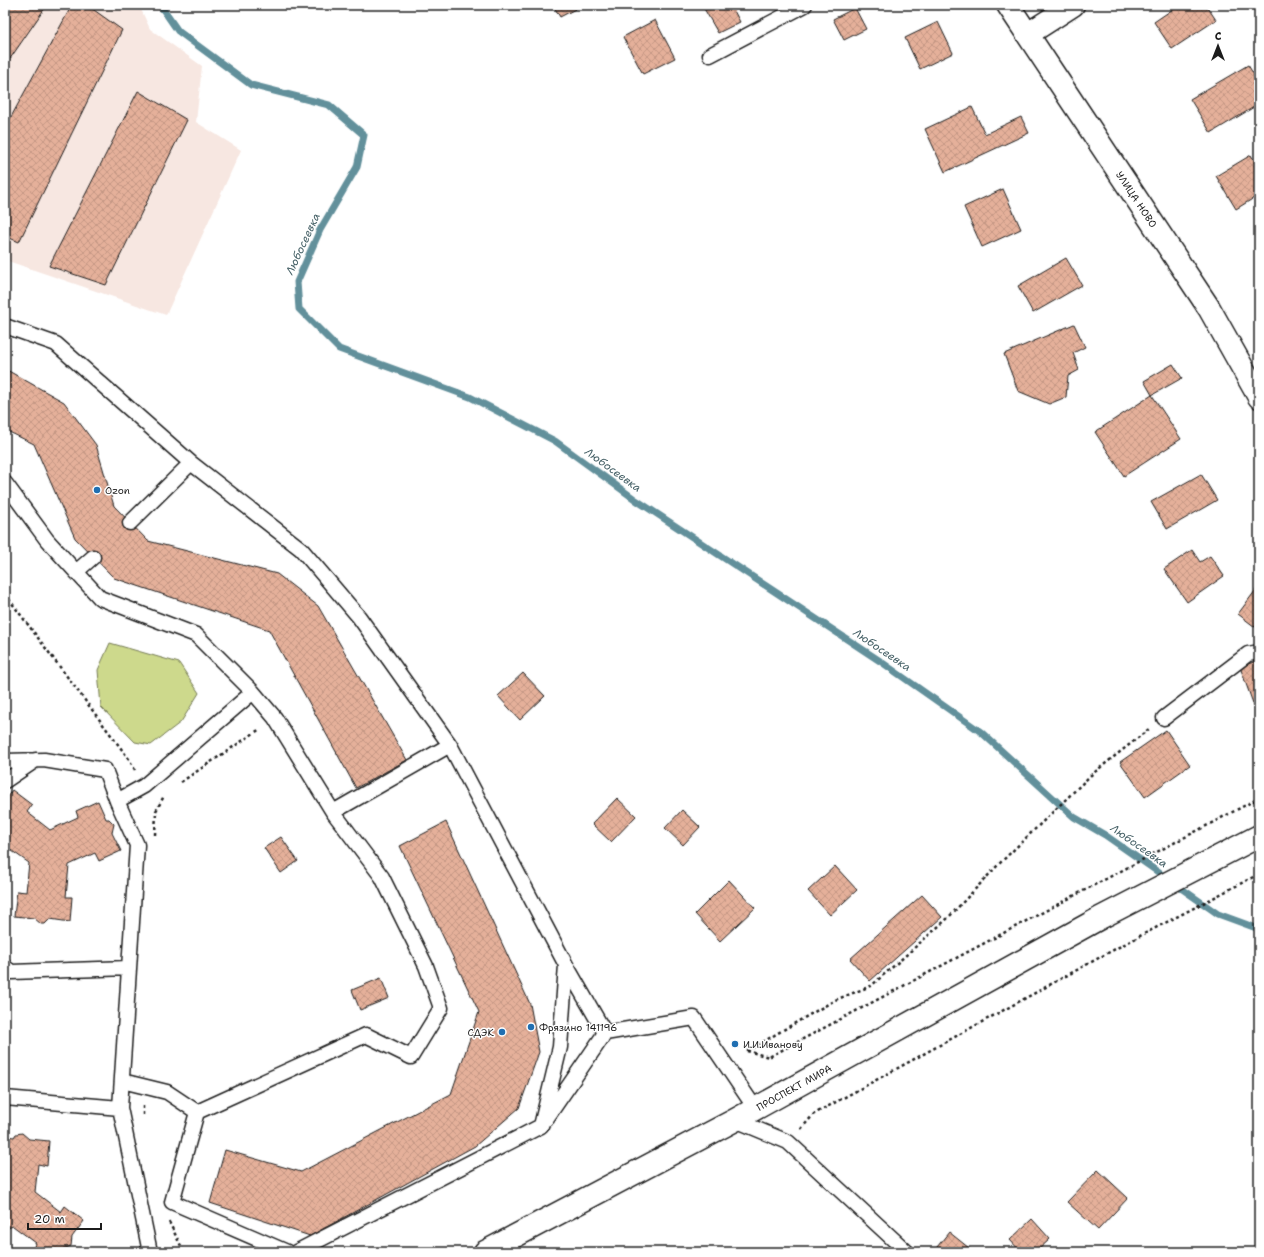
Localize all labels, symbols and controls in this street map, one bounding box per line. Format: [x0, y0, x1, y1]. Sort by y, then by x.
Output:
north arrow [1198, 26, 1238, 66]
text: С [1215, 29, 1222, 44]
street label: УЛИЦА НОВО [1113, 168, 1160, 230]
water label: Любосеевка [282, 211, 324, 278]
water label: Любосеевка [581, 444, 644, 496]
place label: Ozon [105, 484, 130, 497]
marker: Ozon [92, 485, 102, 495]
water label: Любосеевка [849, 625, 914, 675]
water label: Любосеевка [1107, 820, 1171, 871]
place label: Фрязино 141196 [539, 1021, 617, 1034]
marker: Фрязино 141196 [526, 1022, 536, 1032]
place label: СДЭК [468, 1026, 495, 1039]
marker: СДЭК [497, 1027, 507, 1037]
place label: И.И.Иванову [743, 1038, 803, 1051]
marker: И.И.Иванову [730, 1039, 740, 1049]
street label: ПРОСПЕКТ МИРА [754, 1061, 834, 1113]
scale bar [28, 1205, 101, 1231]
text: 20 m [34, 1211, 65, 1227]

